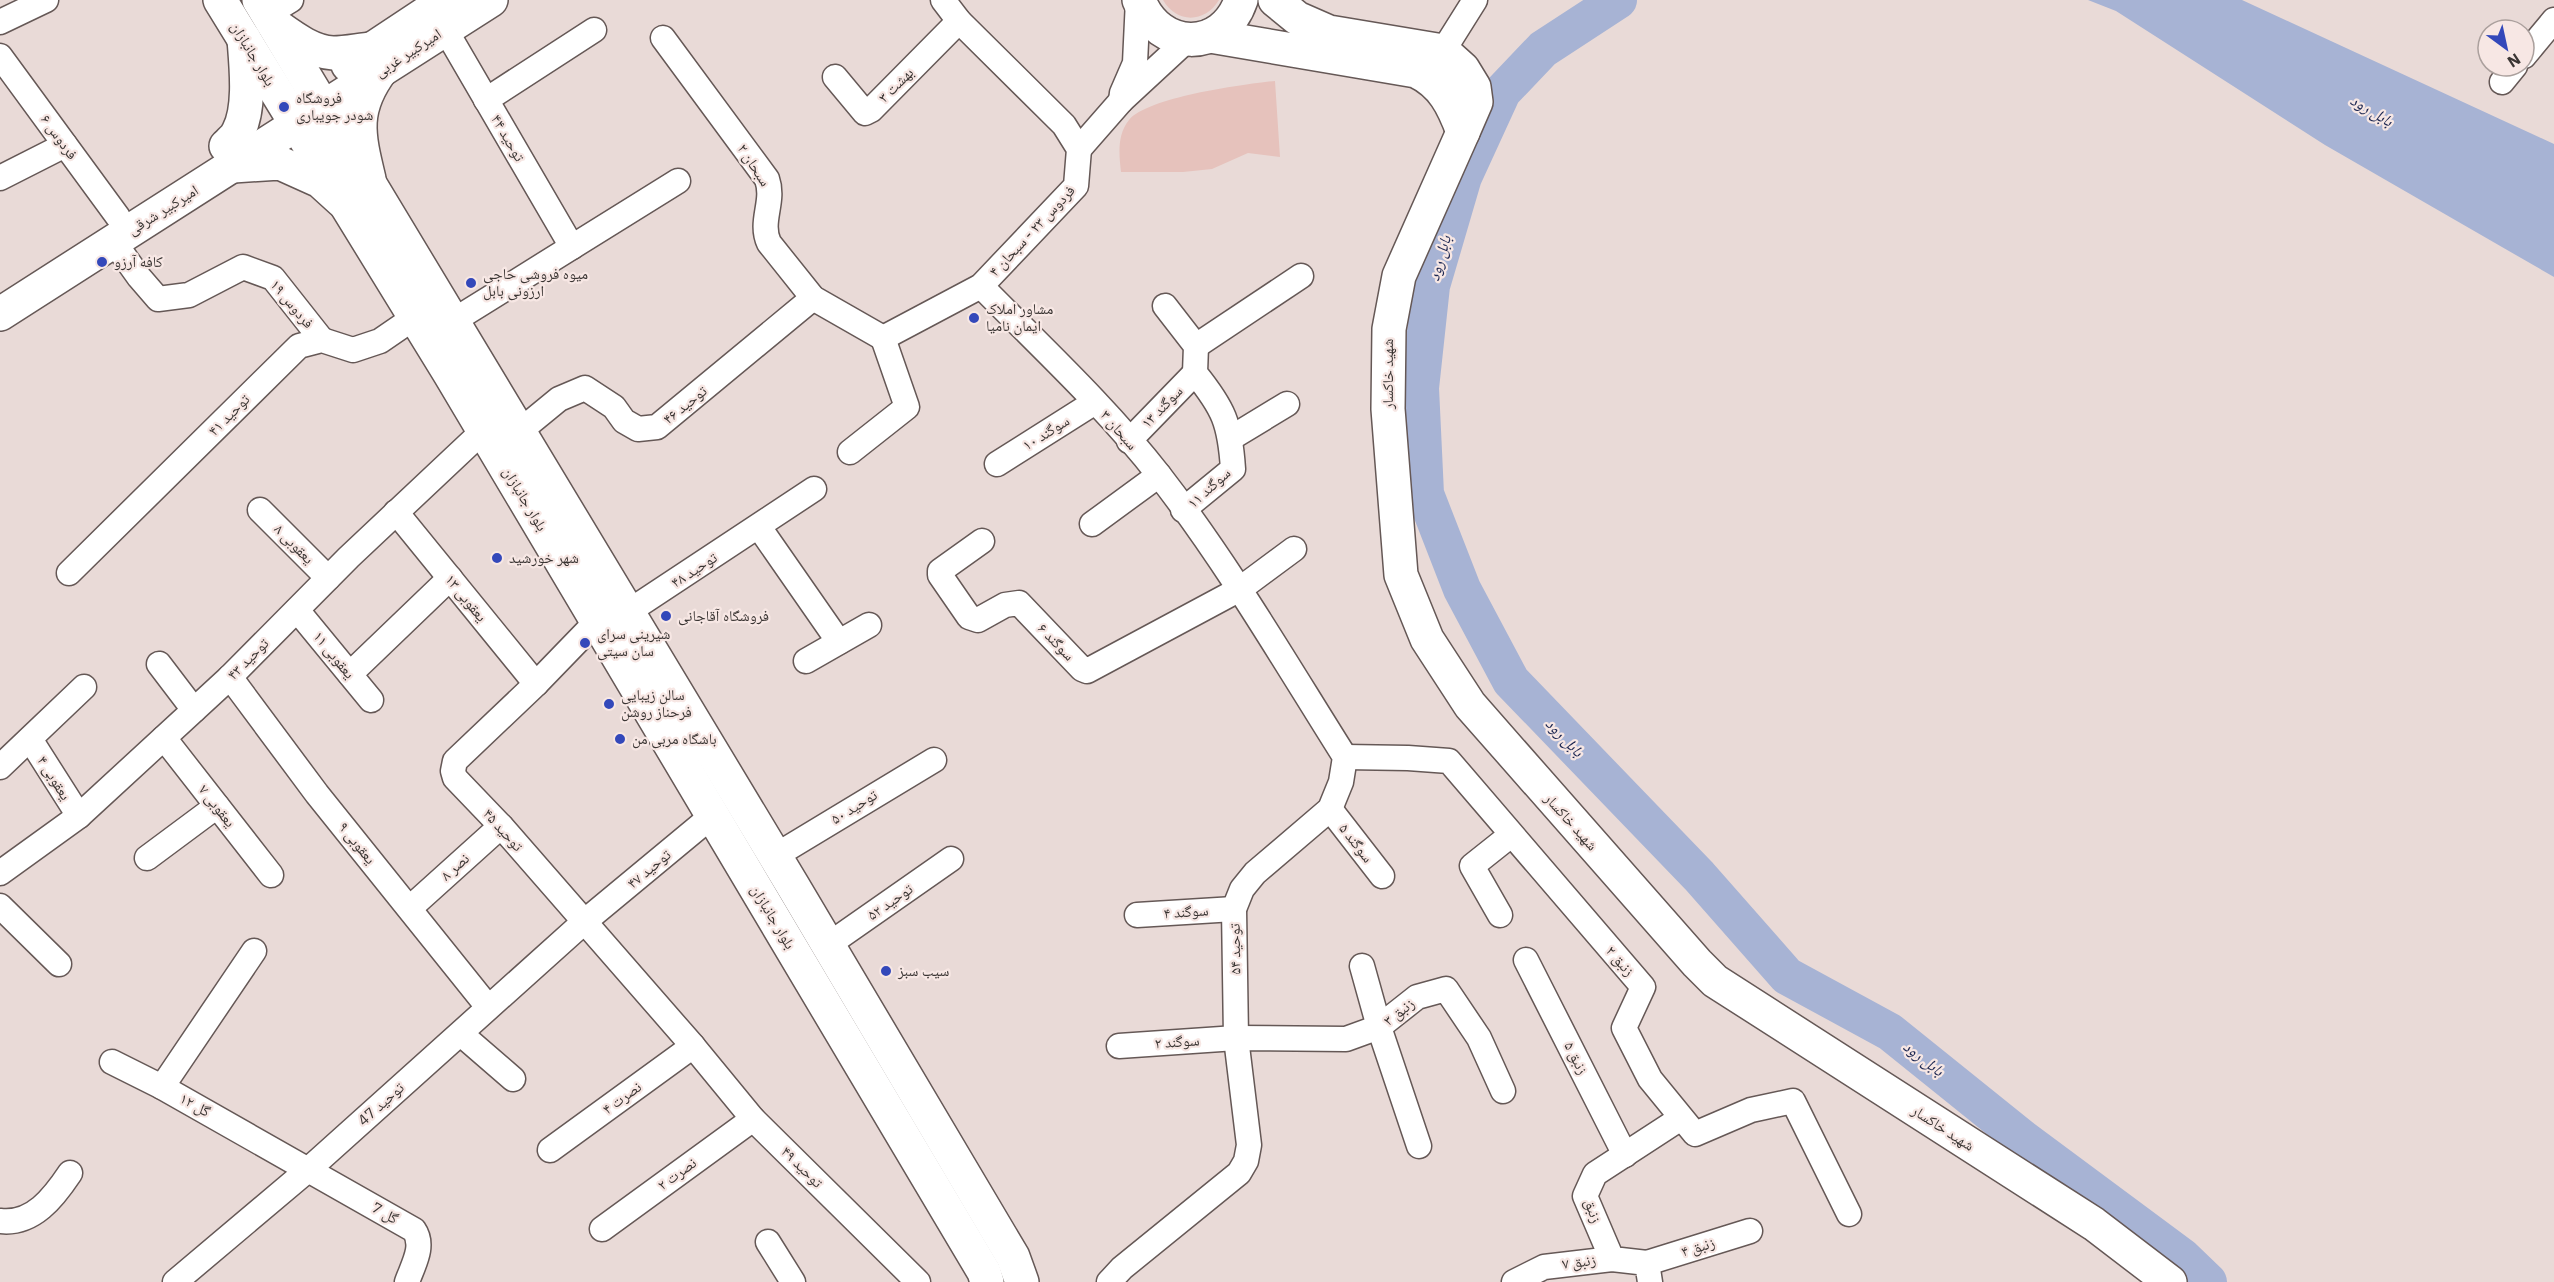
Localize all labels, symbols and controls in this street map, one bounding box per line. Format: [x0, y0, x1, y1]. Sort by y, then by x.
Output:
street label: بلوار جانبازان [226, 18, 280, 90]
north arrow [2476, 18, 2536, 78]
street label: امیرکبیر غربی [371, 24, 445, 82]
text: N [2504, 49, 2524, 72]
street label: بهشت ۳ [874, 63, 917, 106]
place label: فروشگاه شودر جویباری [296, 88, 374, 125]
water label: بابل رود [2346, 89, 2398, 132]
marker: فروشگاه شودر جویباری [277, 100, 291, 114]
street label: فردوس ۶ [36, 110, 82, 164]
street label: توحید ۴۴ [487, 111, 530, 165]
street label: سبحان ۲ [733, 140, 775, 190]
street label: امیرکبیر شرقی [124, 180, 202, 240]
street label: فردوس ۲۳ - سبحان ۴ [984, 181, 1080, 281]
water label: بابل رود [1423, 232, 1456, 283]
place label: کافه آرزو [114, 252, 163, 271]
marker: کافه آرزو [95, 255, 109, 269]
place label: میوه فروشی حاجی ارزونی بابل [483, 264, 588, 301]
street label: فردوس ۱۹ [266, 275, 318, 333]
marker: میوه فروشی حاجی ارزونی بابل [464, 276, 478, 290]
place label: مشاور املاک ایمان نامیا [986, 299, 1053, 336]
marker: مشاور املاک ایمان نامیا [967, 311, 981, 325]
street label: شهید خاکسار [1378, 339, 1397, 410]
street label: توحید ۴۶ [659, 381, 711, 428]
street label: سوگند ۱۳ [1137, 381, 1186, 432]
street label: توحید ۴۱ [204, 389, 254, 439]
street label: سبحان ۳ [1096, 406, 1142, 454]
street label: سوگند ۱۰ [1019, 411, 1073, 454]
street label: بلوار جانبازان [498, 463, 552, 535]
street label: سوگند ۱۱ [1183, 463, 1234, 512]
street label: یعقوبی ۸ [270, 520, 319, 569]
street label: توحید ۴۸ [667, 547, 721, 592]
place label: شهر خورشید [509, 548, 579, 567]
marker: شهر خورشید [490, 551, 504, 565]
street label: یعقوبی ۱۳ [441, 570, 491, 626]
place label: فروشگاه آقاجانی [678, 606, 769, 626]
marker: فروشگاه آقاجانی [659, 609, 673, 623]
street label: سوگند ۶ [1034, 619, 1079, 664]
place label: شیرینی سرای سان سیتی [597, 624, 671, 661]
street label: یعقوبی ۱۱ [309, 627, 359, 683]
street label: توحید ۴۳ [223, 633, 273, 683]
marker: شیرینی سرای سان سیتی [578, 636, 592, 650]
place label: سالن زیبایی فرحناز روشن [621, 685, 692, 722]
marker: سالن زیبایی فرحناز روشن [602, 697, 616, 711]
water label: بابل رود [1541, 713, 1589, 762]
place label: باشگاه مربی من [632, 729, 717, 749]
marker: باشگاه مربی من [613, 732, 627, 746]
street label: یعقوبی ۴ [33, 752, 76, 804]
street label: یعقوبی ۷ [194, 781, 240, 832]
street label: توحید ۵۰ [827, 785, 881, 828]
street label: شهید خاکسار [1540, 788, 1602, 854]
street label: توحید ۴۵ [479, 804, 528, 855]
street label: یعقوبی ۹ [334, 818, 380, 869]
street label: سوگند ۵ [1335, 819, 1378, 866]
street label: توحید ۴۷ [623, 844, 675, 892]
street label: نصر ۸ [436, 849, 473, 884]
street label: توحید ۵۲ [863, 879, 917, 924]
street label: بلوار جانبازان [746, 881, 800, 953]
street label: سوگند ۴ [1163, 900, 1209, 923]
street label: توحید ۵۴ [1225, 923, 1244, 975]
street label: زنبق ۲ [1601, 942, 1639, 981]
place label: سیب سبز [897, 961, 950, 980]
marker: سیب سبز [879, 964, 893, 978]
street label: زنبق ۳ [1379, 993, 1419, 1030]
street label: سوگند ۲ [1154, 1030, 1200, 1053]
water label: بابل رود [1899, 1036, 1949, 1081]
street label: زنبق ۵ [1559, 1038, 1593, 1078]
street label: نصرت ۴ [598, 1077, 645, 1118]
street label: توحید 47 [354, 1078, 408, 1129]
street label: گل ۱۲ [176, 1088, 214, 1122]
street label: شهید خاکسار [1908, 1100, 1978, 1155]
street label: توحید ۴۹ [778, 1142, 828, 1192]
street label: نصرت ۲ [653, 1153, 700, 1194]
street label: گل 7 [368, 1197, 402, 1229]
street label: زنبق [1580, 1197, 1606, 1226]
street label: زنبق ۴ [1679, 1232, 1717, 1262]
street label: زنبق ۷ [1561, 1250, 1597, 1274]

